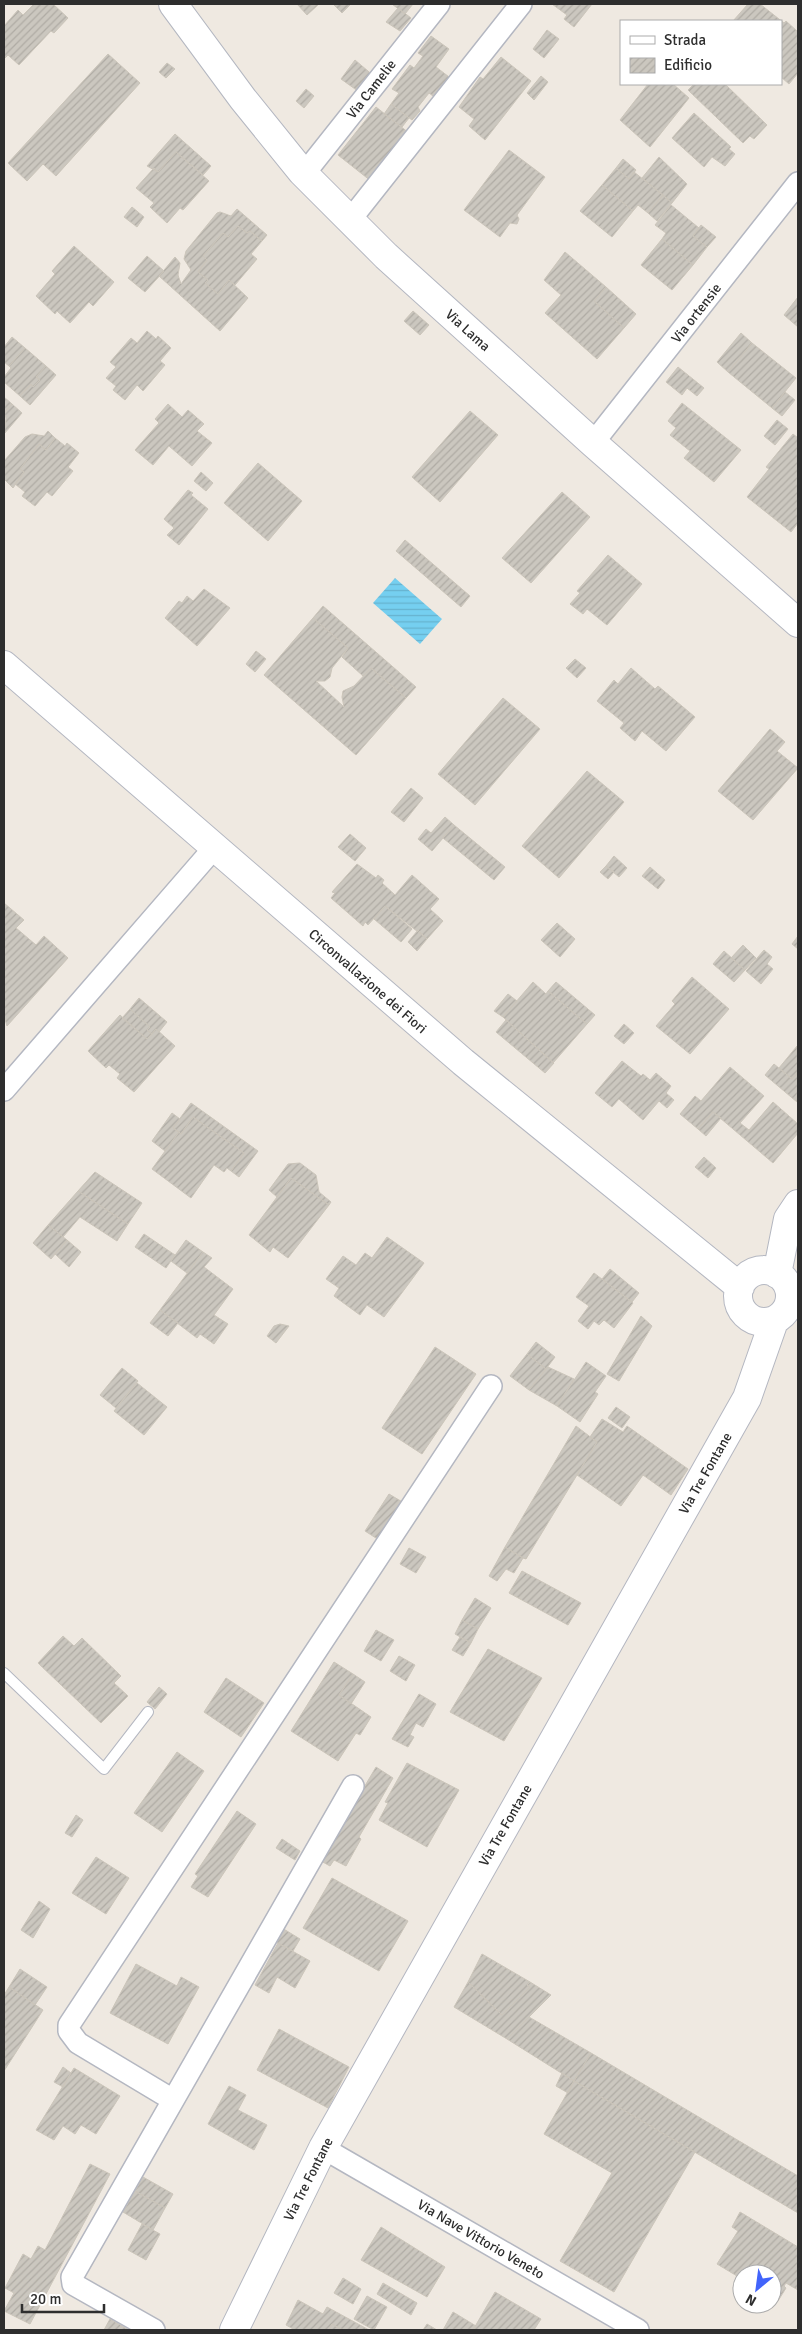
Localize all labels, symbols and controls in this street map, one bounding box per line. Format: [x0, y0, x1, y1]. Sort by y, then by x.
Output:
legend [620, 20, 782, 85]
text: Strada [664, 31, 706, 49]
street label: Via Camelie [343, 56, 400, 122]
text: Edificio [664, 56, 712, 74]
street label: Via ortensie [668, 280, 725, 347]
street label: Via Lama [442, 306, 494, 355]
street label: Circonvallazione dei Fiori [305, 925, 430, 1037]
street label: Via Tre Fontane [675, 1429, 736, 1517]
street label: Via Tre Fontane [475, 1781, 536, 1869]
street label: Via Tre Fontane [280, 2135, 337, 2224]
street label: Via Nave Vittorio Veneto [414, 2196, 547, 2283]
north arrow [732, 2264, 782, 2314]
scale bar [22, 2282, 105, 2314]
text: 20 m [30, 2290, 61, 2308]
text: N [743, 2290, 759, 2310]

